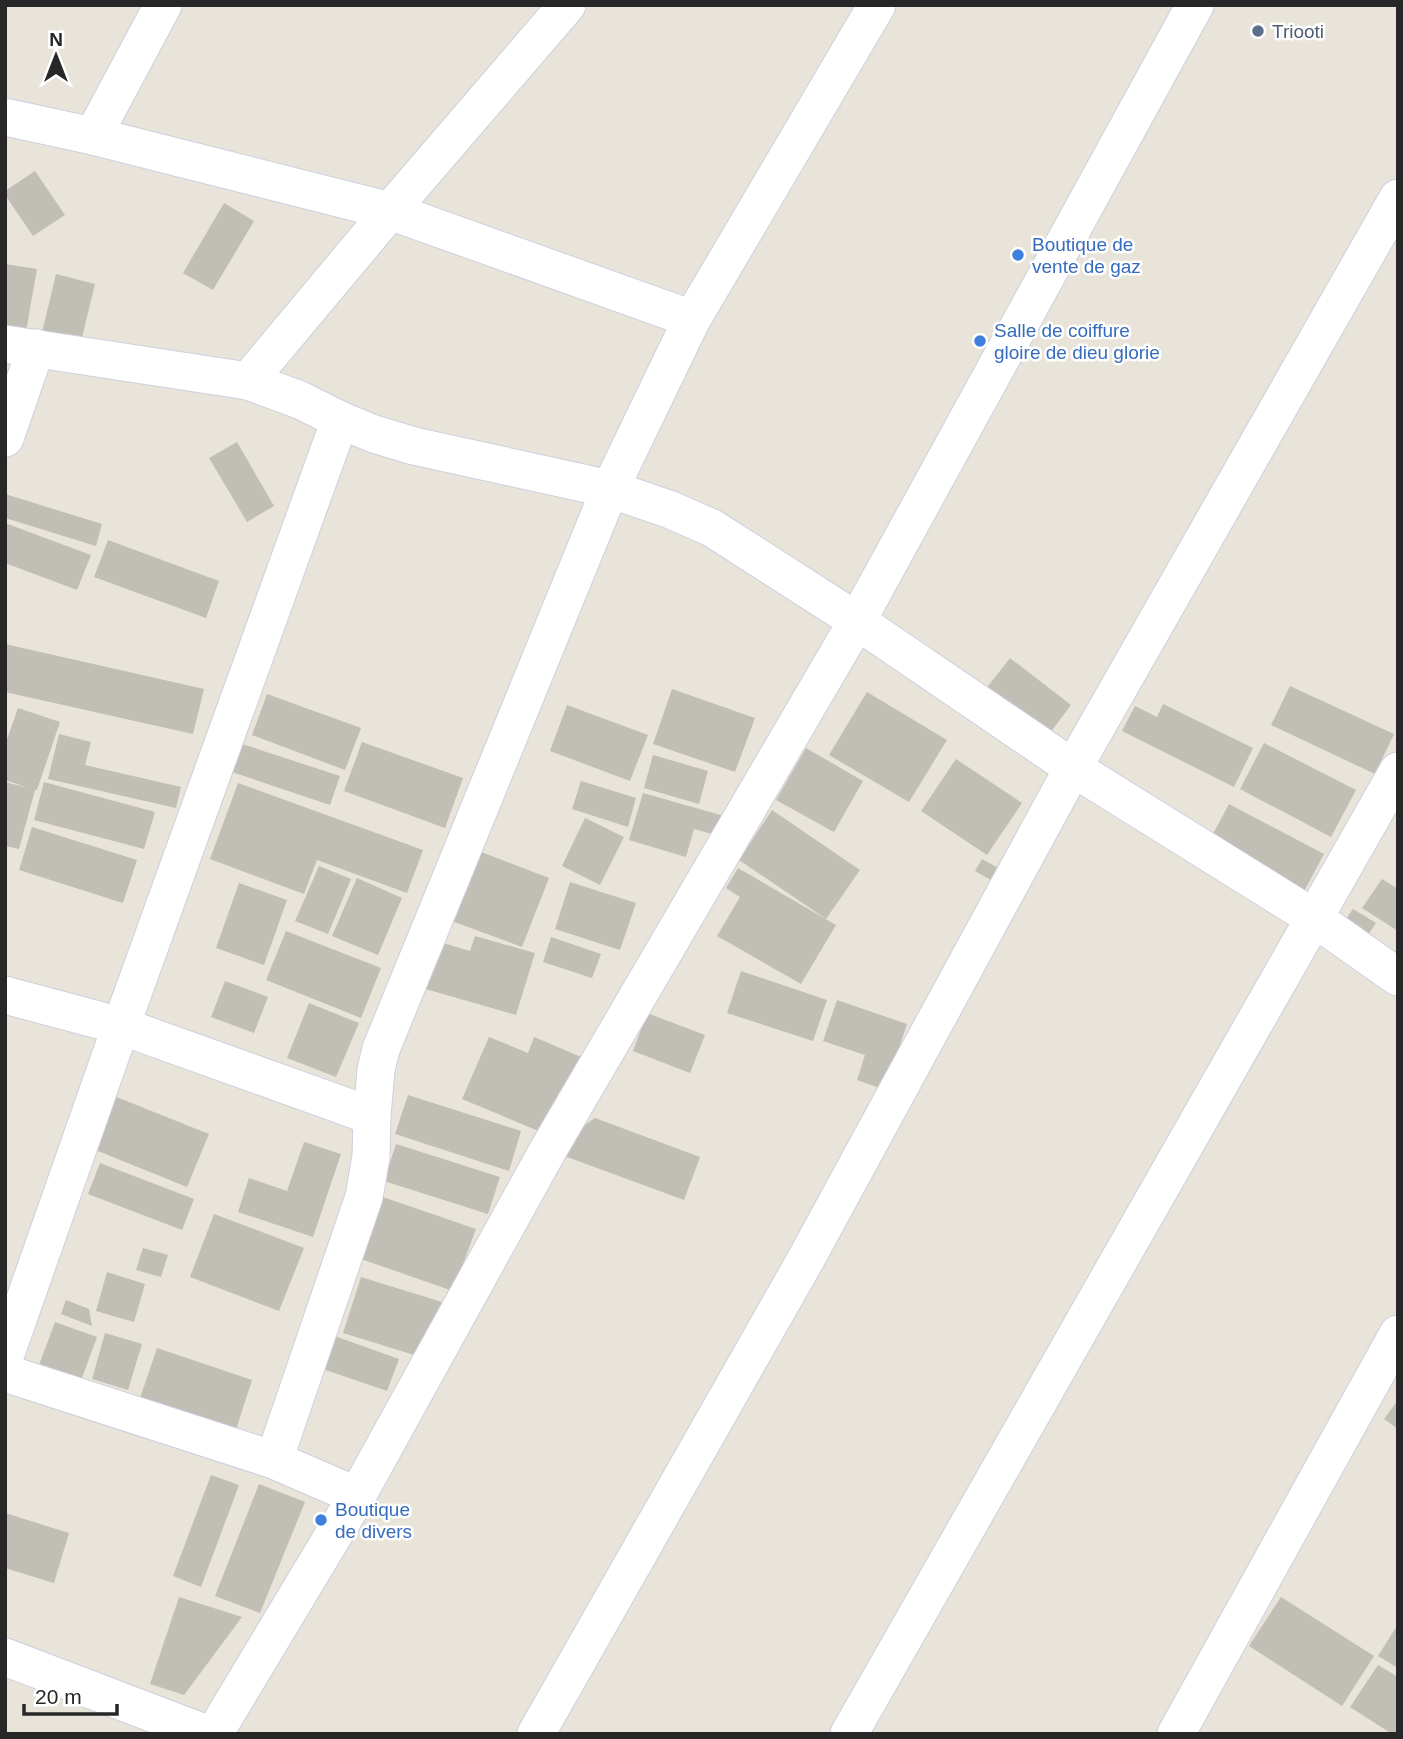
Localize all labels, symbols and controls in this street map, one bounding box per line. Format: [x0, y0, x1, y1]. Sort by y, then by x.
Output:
north arrow [21, 21, 91, 91]
place label: Triooti [1272, 21, 1324, 42]
marker: Triooti [1250, 23, 1266, 39]
text: N [49, 29, 63, 50]
place label: Boutique de vente de gaz [1032, 234, 1141, 277]
marker: Boutique de vente de gaz [1010, 247, 1026, 263]
place label: Salle de coiffure gloire de dieu glorie [994, 320, 1160, 363]
marker: Salle de coiffure gloire de dieu glorie [972, 333, 988, 349]
place label: Boutique de divers [335, 1499, 412, 1542]
marker: Boutique de divers [313, 1512, 329, 1528]
scale bar [24, 1672, 117, 1716]
text: 20 m [35, 1685, 82, 1708]

